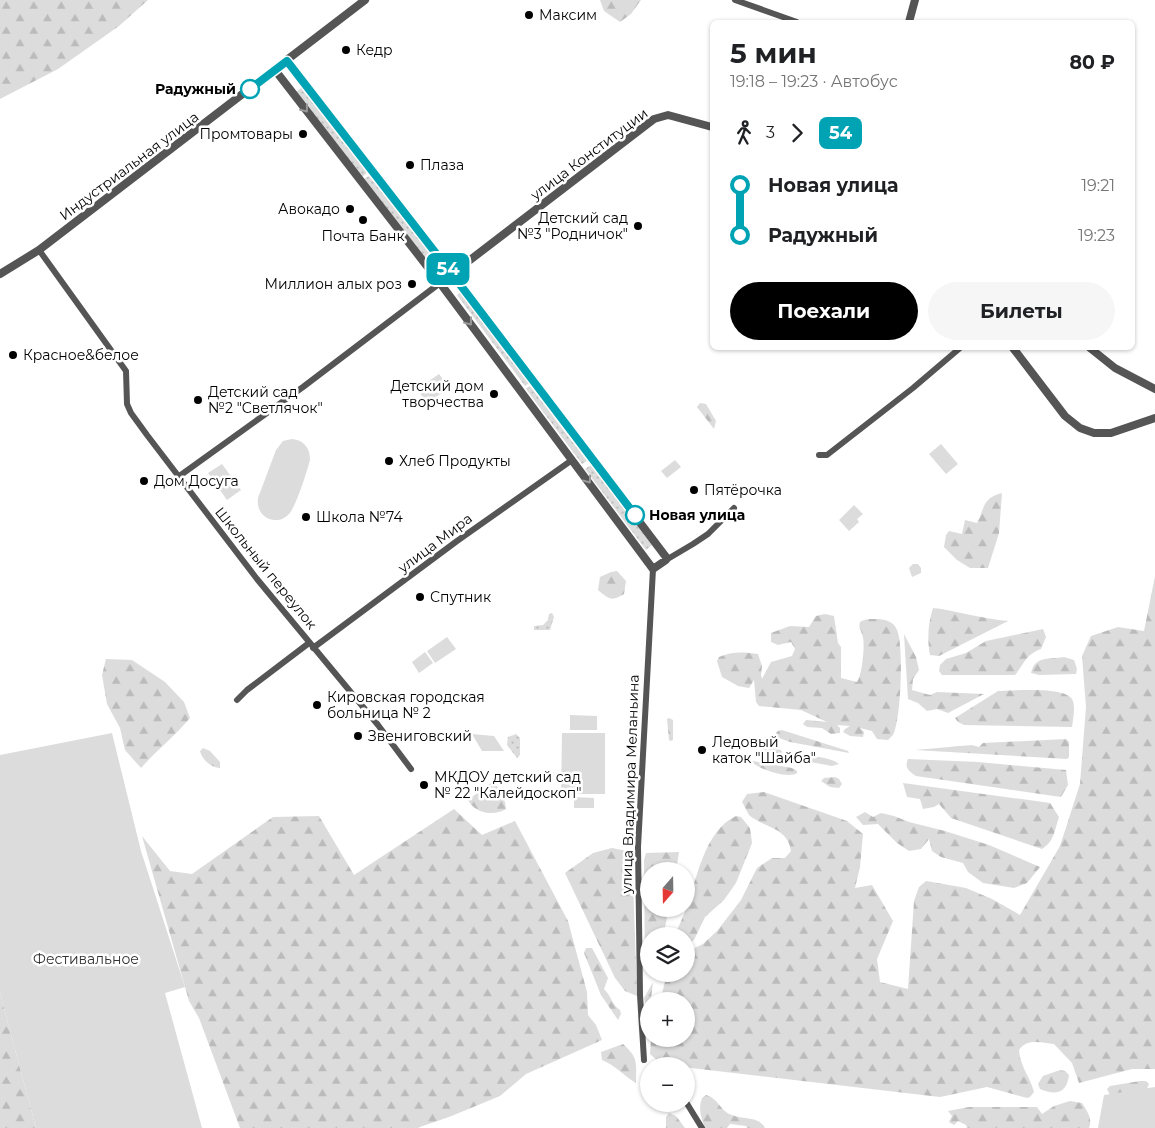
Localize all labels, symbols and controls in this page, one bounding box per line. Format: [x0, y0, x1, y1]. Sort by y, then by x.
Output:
place label: Максим [539, 6, 597, 24]
marker: Максим [523, 9, 535, 21]
text: 5 мин [730, 36, 817, 70]
place label: Кедр [356, 41, 393, 59]
marker: Кедр [340, 44, 352, 56]
text: 80 ₽ [1069, 51, 1115, 74]
text: 19:18 – 19:23 · Автобус [730, 72, 898, 91]
marker: Радужный [240, 79, 260, 99]
place label: Радужный [155, 80, 236, 98]
one-way arrow [300, 103, 308, 112]
street label: улица Конституции [526, 104, 651, 205]
street label: Индустриальная улица [56, 108, 202, 224]
icon: walk [730, 119, 758, 147]
icon: forward [783, 119, 811, 147]
text: 54 [829, 122, 852, 144]
text: 3 [766, 123, 775, 142]
place label: Промтовары [199, 125, 293, 143]
marker: Промтовары [297, 128, 309, 140]
place label: Плаза [420, 156, 464, 174]
marker: Плаза [404, 159, 416, 171]
text: Новая улица [768, 174, 899, 197]
text: 19:21 [1081, 176, 1115, 195]
place label: Авокадо [278, 200, 340, 218]
marker: Авокадо [344, 203, 356, 215]
place label: Детский сад №3 "Родничок" [517, 209, 628, 243]
marker: Почта Банк [357, 214, 369, 226]
marker: Детский сад №3 "Родничок" [632, 220, 644, 232]
text: Радужный [768, 224, 878, 247]
text: 19:23 [1078, 226, 1115, 245]
place label: Почта Банк [321, 227, 405, 245]
line badge: 54 [426, 253, 470, 285]
text: 54 [436, 258, 460, 280]
place label: Миллион алых роз [265, 275, 402, 293]
marker: Миллион алых роз [406, 278, 418, 290]
button: Поехали [730, 282, 918, 340]
button: Билеты [928, 282, 1115, 340]
one-way arrow [464, 316, 472, 325]
place label: Красное&белое [23, 346, 139, 364]
marker: Красное&белое [7, 349, 19, 361]
place label: Детский дом творчества [390, 377, 484, 411]
place label: Детский сад №2 "Светлячок" [208, 383, 323, 417]
marker: Детский дом творчества [488, 388, 500, 400]
marker: Детский сад №2 "Светлячок" [192, 394, 204, 406]
place label: Хлеб Продукты [399, 452, 511, 470]
marker: Хлеб Продукты [383, 455, 395, 467]
place label: Дом Досуга [154, 472, 239, 490]
one-way arrow [582, 474, 590, 483]
marker: Дом Досуга [138, 475, 150, 487]
place label: Пятёрочка [704, 481, 782, 499]
marker: Пятёрочка [688, 484, 700, 496]
street label: Школьный переулок [211, 503, 321, 633]
marker: Новая улица [625, 505, 645, 525]
place label: Новая улица [649, 506, 745, 524]
place label: Школа №74 [316, 508, 403, 526]
street label: улица Мира [394, 509, 476, 577]
marker: Школа №74 [300, 511, 312, 523]
place label: Спутник [430, 588, 491, 606]
marker: Спутник [414, 591, 426, 603]
street label: улица Владимира Меланьина [617, 674, 643, 895]
place label: Кировская городская больница № 2 [327, 688, 485, 722]
marker: Кировская городская больница № 2 [311, 699, 323, 711]
place label: Звениговский [368, 727, 472, 745]
marker: Звениговский [352, 730, 364, 742]
place label: Ледовый каток "Шайба" [712, 733, 816, 767]
marker: Ледовый каток "Шайба" [696, 744, 708, 756]
place label: МКДОУ детский сад № 22 "Калейдоскоп" [434, 768, 582, 802]
marker: МКДОУ детский сад № 22 "Калейдоскоп" [418, 779, 430, 791]
north arrow [640, 862, 695, 918]
map controls [640, 862, 695, 1112]
button: layers [640, 927, 695, 982]
park label: Фестивальное [33, 950, 139, 968]
button: + [640, 992, 695, 1047]
button: − [640, 1057, 695, 1112]

